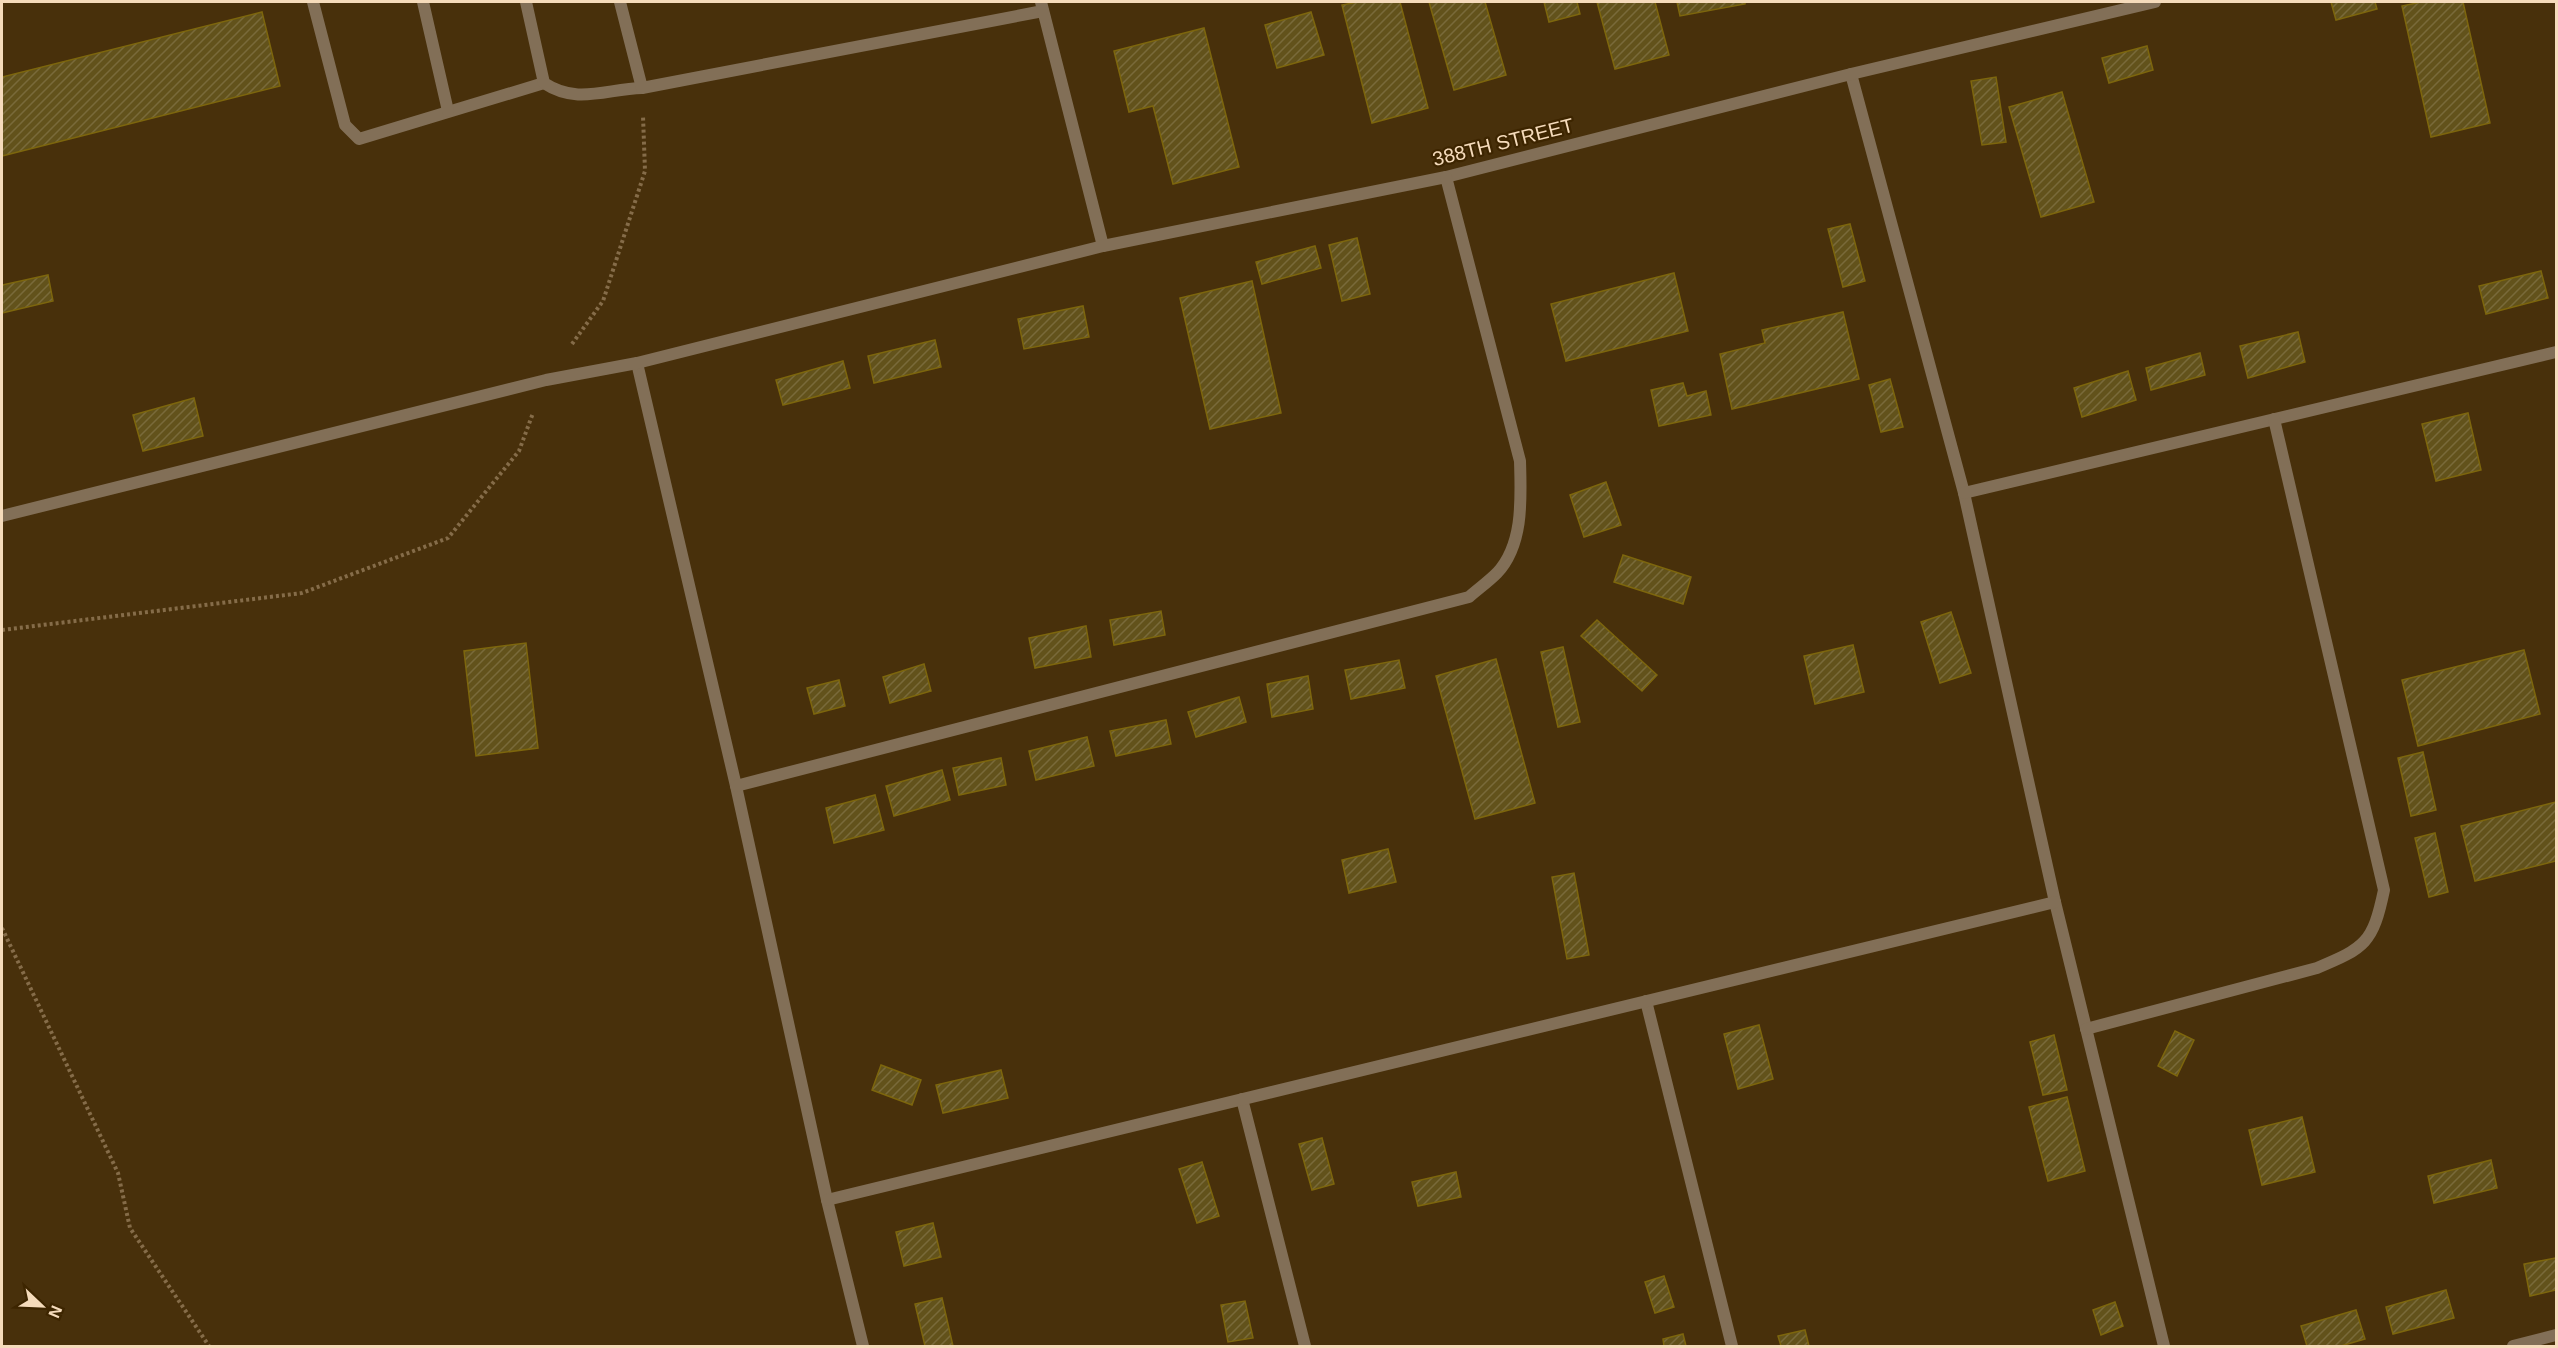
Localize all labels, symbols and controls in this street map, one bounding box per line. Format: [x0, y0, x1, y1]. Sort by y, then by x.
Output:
street label: 388TH STREET [1430, 114, 1576, 170]
north arrow [12, 1276, 72, 1336]
text: N [45, 1303, 65, 1320]

